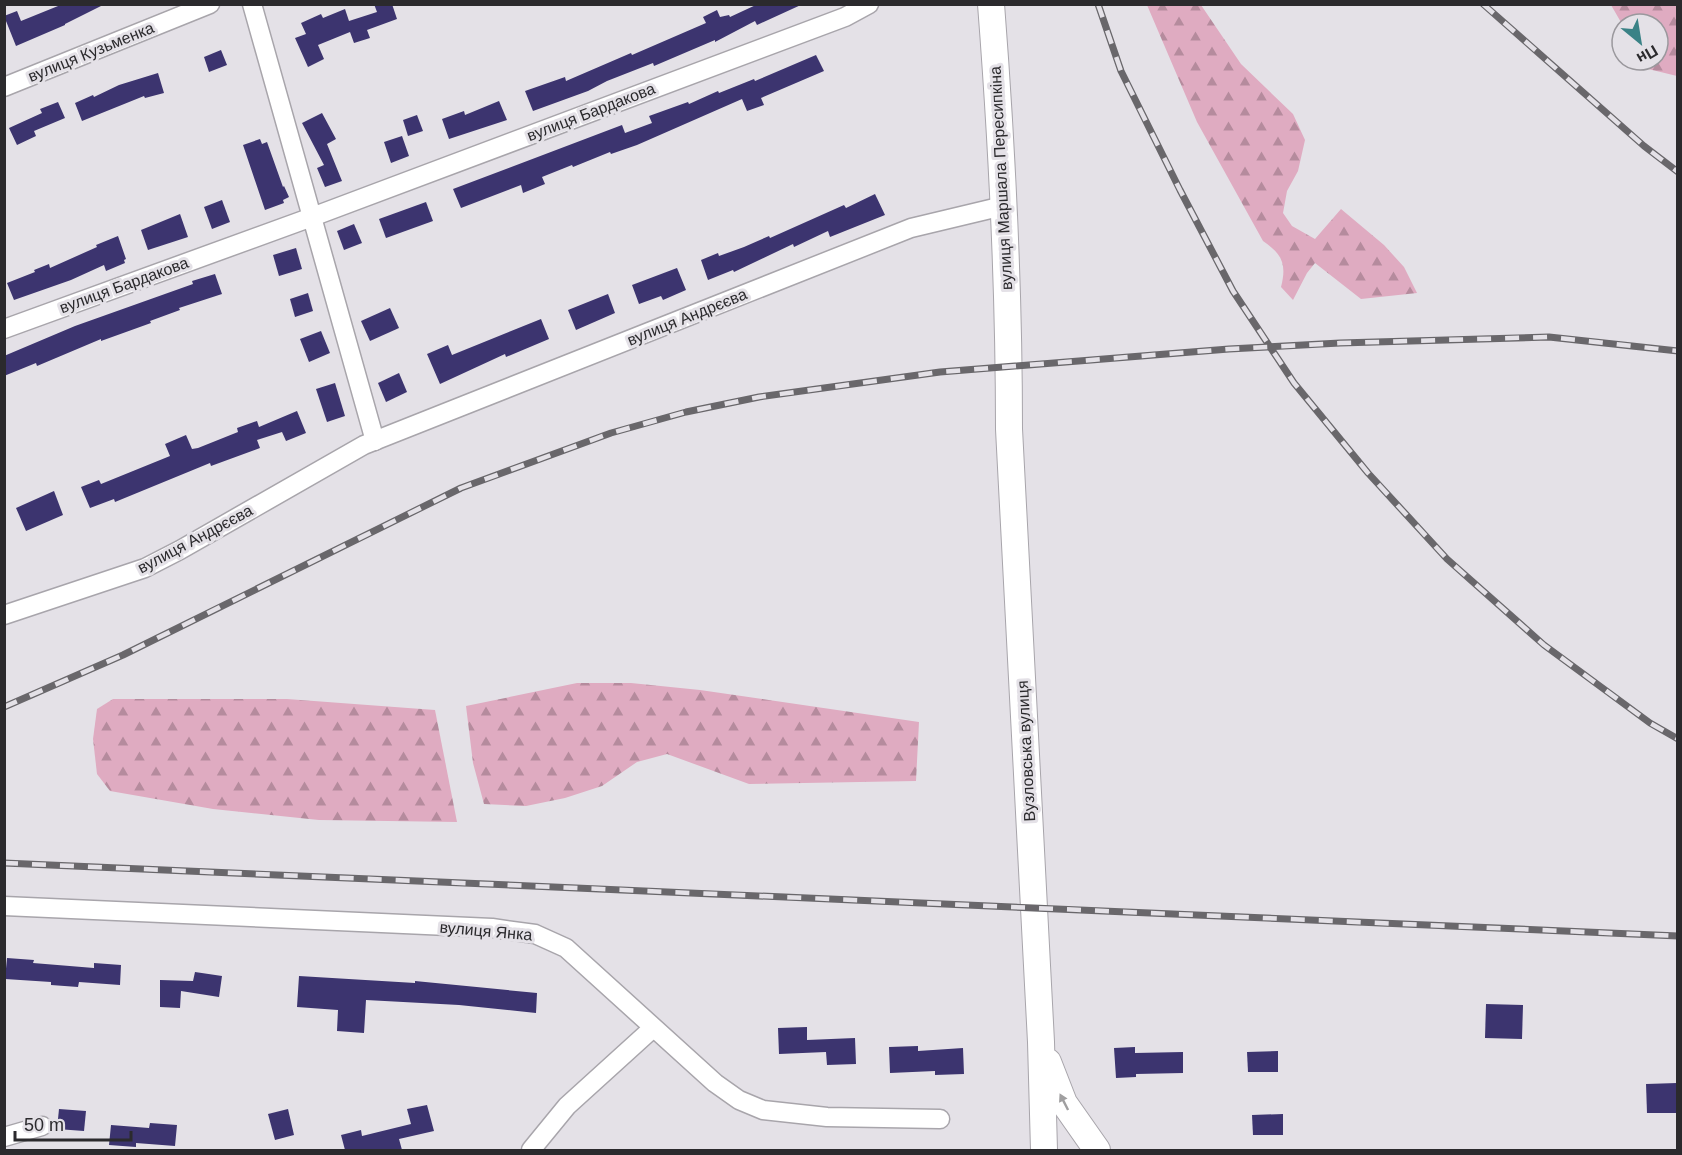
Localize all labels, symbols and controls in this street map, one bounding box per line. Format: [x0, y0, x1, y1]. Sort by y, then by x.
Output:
north arrow [1610, 12, 1670, 72]
street label: вулиця Кузьменка [26, 19, 157, 85]
text: Пн [1634, 42, 1661, 67]
street label: вулиця Маршала Пересипкіна [987, 66, 1015, 290]
street label: вулиця Бардакова [525, 80, 658, 144]
street label: вулиця Бардакова [57, 254, 191, 316]
street label: вулиця Андрєєва [625, 285, 749, 349]
street label: вулиця Андрєєва [135, 501, 255, 576]
street label: Вузловська вулиця [1014, 680, 1038, 822]
street label: вулиця Янка [439, 918, 533, 944]
one-way arrow [1060, 1093, 1070, 1111]
scale bar [15, 1104, 130, 1142]
text: 50 m [24, 1115, 64, 1135]

